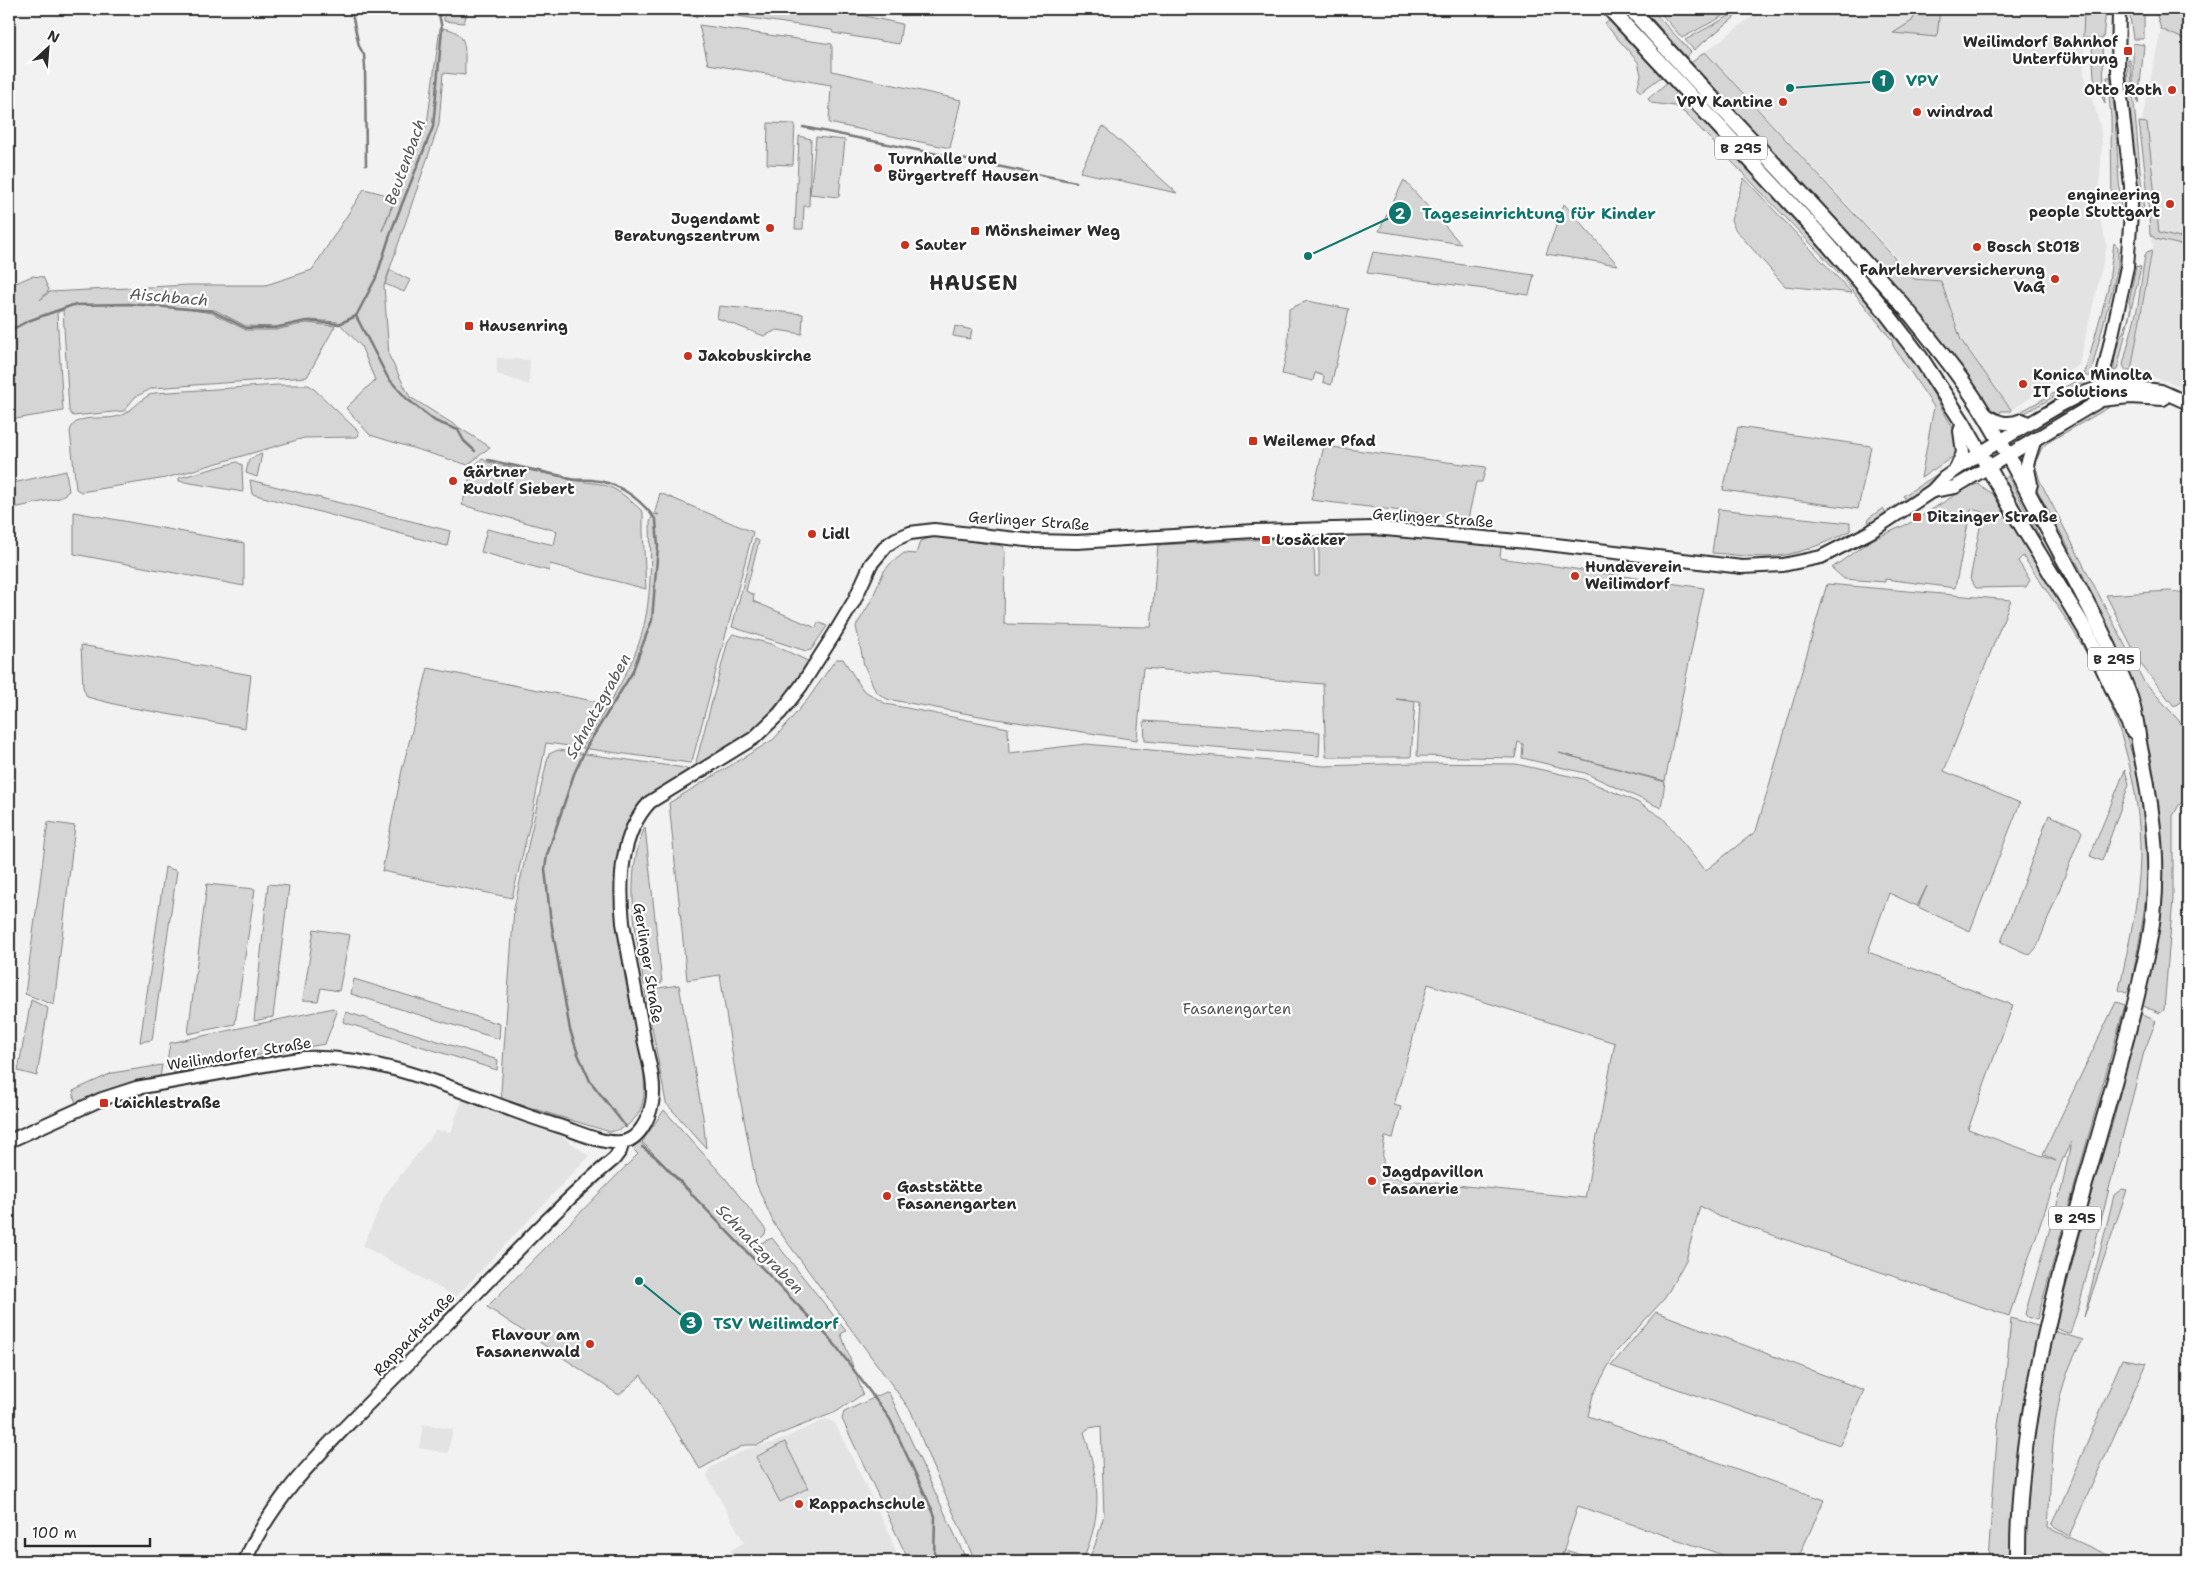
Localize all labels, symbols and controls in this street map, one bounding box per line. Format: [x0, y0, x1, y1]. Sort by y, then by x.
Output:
north arrow [22, 22, 72, 72]
text: N [45, 26, 63, 47]
place label: Weilimdorf Bahnhof Unterführung [1963, 32, 2118, 69]
marker: Weilimdorf Bahnhof Unterführung [2122, 45, 2134, 57]
callout: VPV [1870, 65, 1948, 96]
text: VPV [1906, 70, 1939, 91]
text: 1 [1880, 71, 1887, 91]
place label: Otto Roth [2084, 80, 2162, 100]
marker: Otto Roth [2166, 84, 2178, 96]
place label: VPV Kantine [1677, 92, 1773, 112]
marker: VPV Kantine [1777, 96, 1789, 108]
place label: windrad [1927, 102, 1993, 122]
marker: windrad [1911, 106, 1923, 118]
water label: Beutenbach [380, 116, 430, 208]
road number: B 295 [1715, 136, 1767, 160]
place label: Turnhalle und Bürgertreff Hausen [888, 149, 1039, 186]
marker: Turnhalle und Bürgertreff Hausen [872, 162, 884, 174]
place label: engineering people Stuttgart [2029, 185, 2160, 222]
callout: Tageseinrichtung für Kinder [1387, 198, 1666, 229]
marker: engineering people Stuttgart [2164, 198, 2176, 210]
text: Tageseinrichtung für Kinder [1422, 203, 1656, 224]
text: 2 [1395, 204, 1406, 224]
place label: Jugendamt Beratungszentrum [614, 209, 760, 246]
place label: Mönsheimer Weg [985, 221, 1120, 241]
marker: Jugendamt Beratungszentrum [764, 222, 776, 234]
marker: Mönsheimer Weg [969, 225, 981, 237]
place label: Sauter [915, 235, 967, 255]
place label: Bosch St018 [1987, 237, 2080, 257]
marker: Sauter [899, 239, 911, 251]
marker: Bosch St018 [1971, 241, 1983, 253]
place label: Fahrlehrerversicherung VaG [1860, 260, 2045, 297]
district label: HAUSEN [929, 270, 1019, 296]
marker: Fahrlehrerversicherung VaG [2049, 273, 2061, 285]
water label: Aischbach [129, 283, 209, 311]
place label: Hausenring [479, 316, 568, 336]
marker: Hausenring [463, 320, 475, 332]
place label: Jakobuskirche [698, 346, 812, 366]
marker: Jakobuskirche [682, 350, 694, 362]
place label: Konica Minolta IT Solutions [2033, 365, 2153, 402]
marker: Konica Minolta IT Solutions [2017, 378, 2029, 390]
place label: Weilemer Pfad [1263, 431, 1376, 451]
marker: Weilemer Pfad [1247, 435, 1259, 447]
place label: Gärtner Rudolf Siebert [463, 462, 575, 499]
marker: Gärtner Rudolf Siebert [447, 475, 459, 487]
street label: Gerlinger Straße [1372, 504, 1494, 532]
street label: Gerlinger Straße [968, 507, 1090, 535]
place label: Ditzinger Straße [1927, 507, 2058, 527]
marker: Ditzinger Straße [1911, 511, 1923, 523]
place label: Lidl [822, 524, 850, 544]
marker: Lidl [806, 528, 818, 540]
place label: Losäcker [1276, 530, 1346, 550]
marker: Losäcker [1260, 534, 1272, 546]
place label: Hundeverein Weilimdorf [1585, 557, 1682, 594]
marker: Hundeverein Weilimdorf [1569, 570, 1581, 582]
road number: B 295 [2088, 648, 2140, 671]
water label: Schnatzgraben [560, 650, 636, 762]
street label: Gerlinger Straße [629, 901, 667, 1025]
park label: Fasanengarten [1183, 999, 1291, 1019]
street label: Weilimdorfer Straße [165, 1033, 313, 1075]
place label: Laichlestraße [114, 1093, 221, 1113]
marker: Laichlestraße [98, 1097, 110, 1109]
place label: Jagdpavillon Fasanerie [1382, 1162, 1483, 1199]
marker: Jagdpavillon Fasanerie [1366, 1175, 1378, 1187]
place label: Gaststätte Fasanengarten [897, 1177, 1017, 1214]
marker: Gaststätte Fasanengarten [881, 1190, 893, 1202]
water label: Schnatzgraben [712, 1200, 808, 1298]
road number: B 295 [2049, 1206, 2101, 1230]
street label: Rappachstraße [369, 1288, 459, 1380]
callout: TSV Weilimdorf [679, 1308, 849, 1339]
text: 3 [686, 1313, 696, 1333]
text: TSV Weilimdorf [713, 1313, 839, 1334]
place label: Flavour am Fasanenwald [476, 1325, 580, 1362]
marker: Flavour am Fasanenwald [584, 1338, 596, 1350]
place label: Rappachschule [809, 1494, 925, 1514]
marker: Rappachschule [793, 1498, 805, 1510]
scale bar [25, 1515, 150, 1547]
text: 100 m [32, 1523, 77, 1543]

